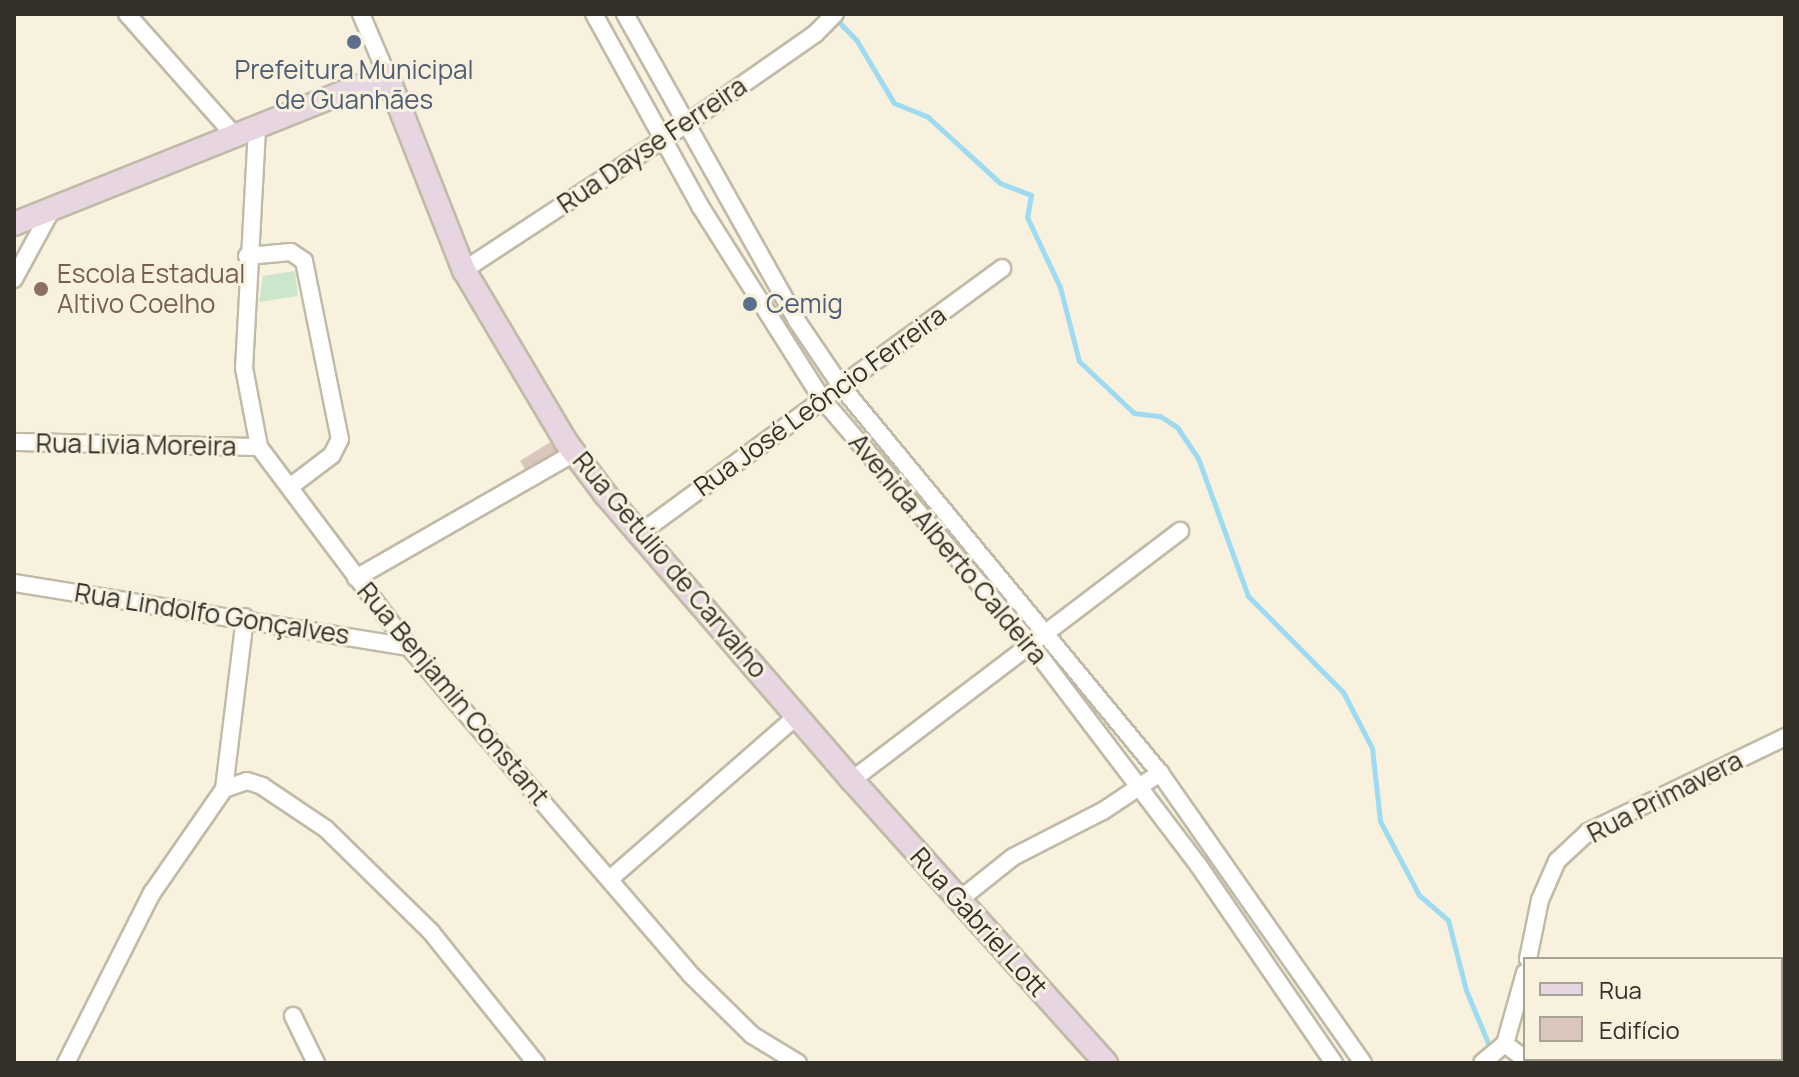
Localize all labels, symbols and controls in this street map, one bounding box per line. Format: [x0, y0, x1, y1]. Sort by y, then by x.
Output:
marker: Prefeitura Municipal de Guanhães [345, 33, 363, 51]
place label: Prefeitura Municipal de Guanhães [234, 54, 474, 116]
street label: Rua Dayse Ferreira [552, 70, 752, 220]
place label: Escola Estadual Altivo Coelho [57, 258, 245, 320]
marker: Escola Estadual Altivo Coelho [32, 280, 50, 298]
place label: Cemig [766, 288, 843, 320]
marker: Cemig [741, 295, 759, 313]
street label: Rua José Leôncio Ferreira [688, 299, 952, 503]
street label: Avenida Alberto Caldeira [842, 427, 1054, 671]
street label: Rua Livia Moreira [35, 428, 237, 462]
street label: Rua Getúlio de Carvalho [566, 446, 774, 684]
street label: Rua Benjamin Constant [351, 576, 555, 812]
street label: Rua Lindolfo Gonçalves [72, 577, 352, 651]
street label: Rua Primavera [1582, 745, 1748, 849]
street label: Rua Gabriel Lott [904, 841, 1054, 1003]
legend [1523, 957, 1783, 1061]
text: Rua [1599, 973, 1642, 1006]
text: Edifício [1599, 1013, 1680, 1046]

